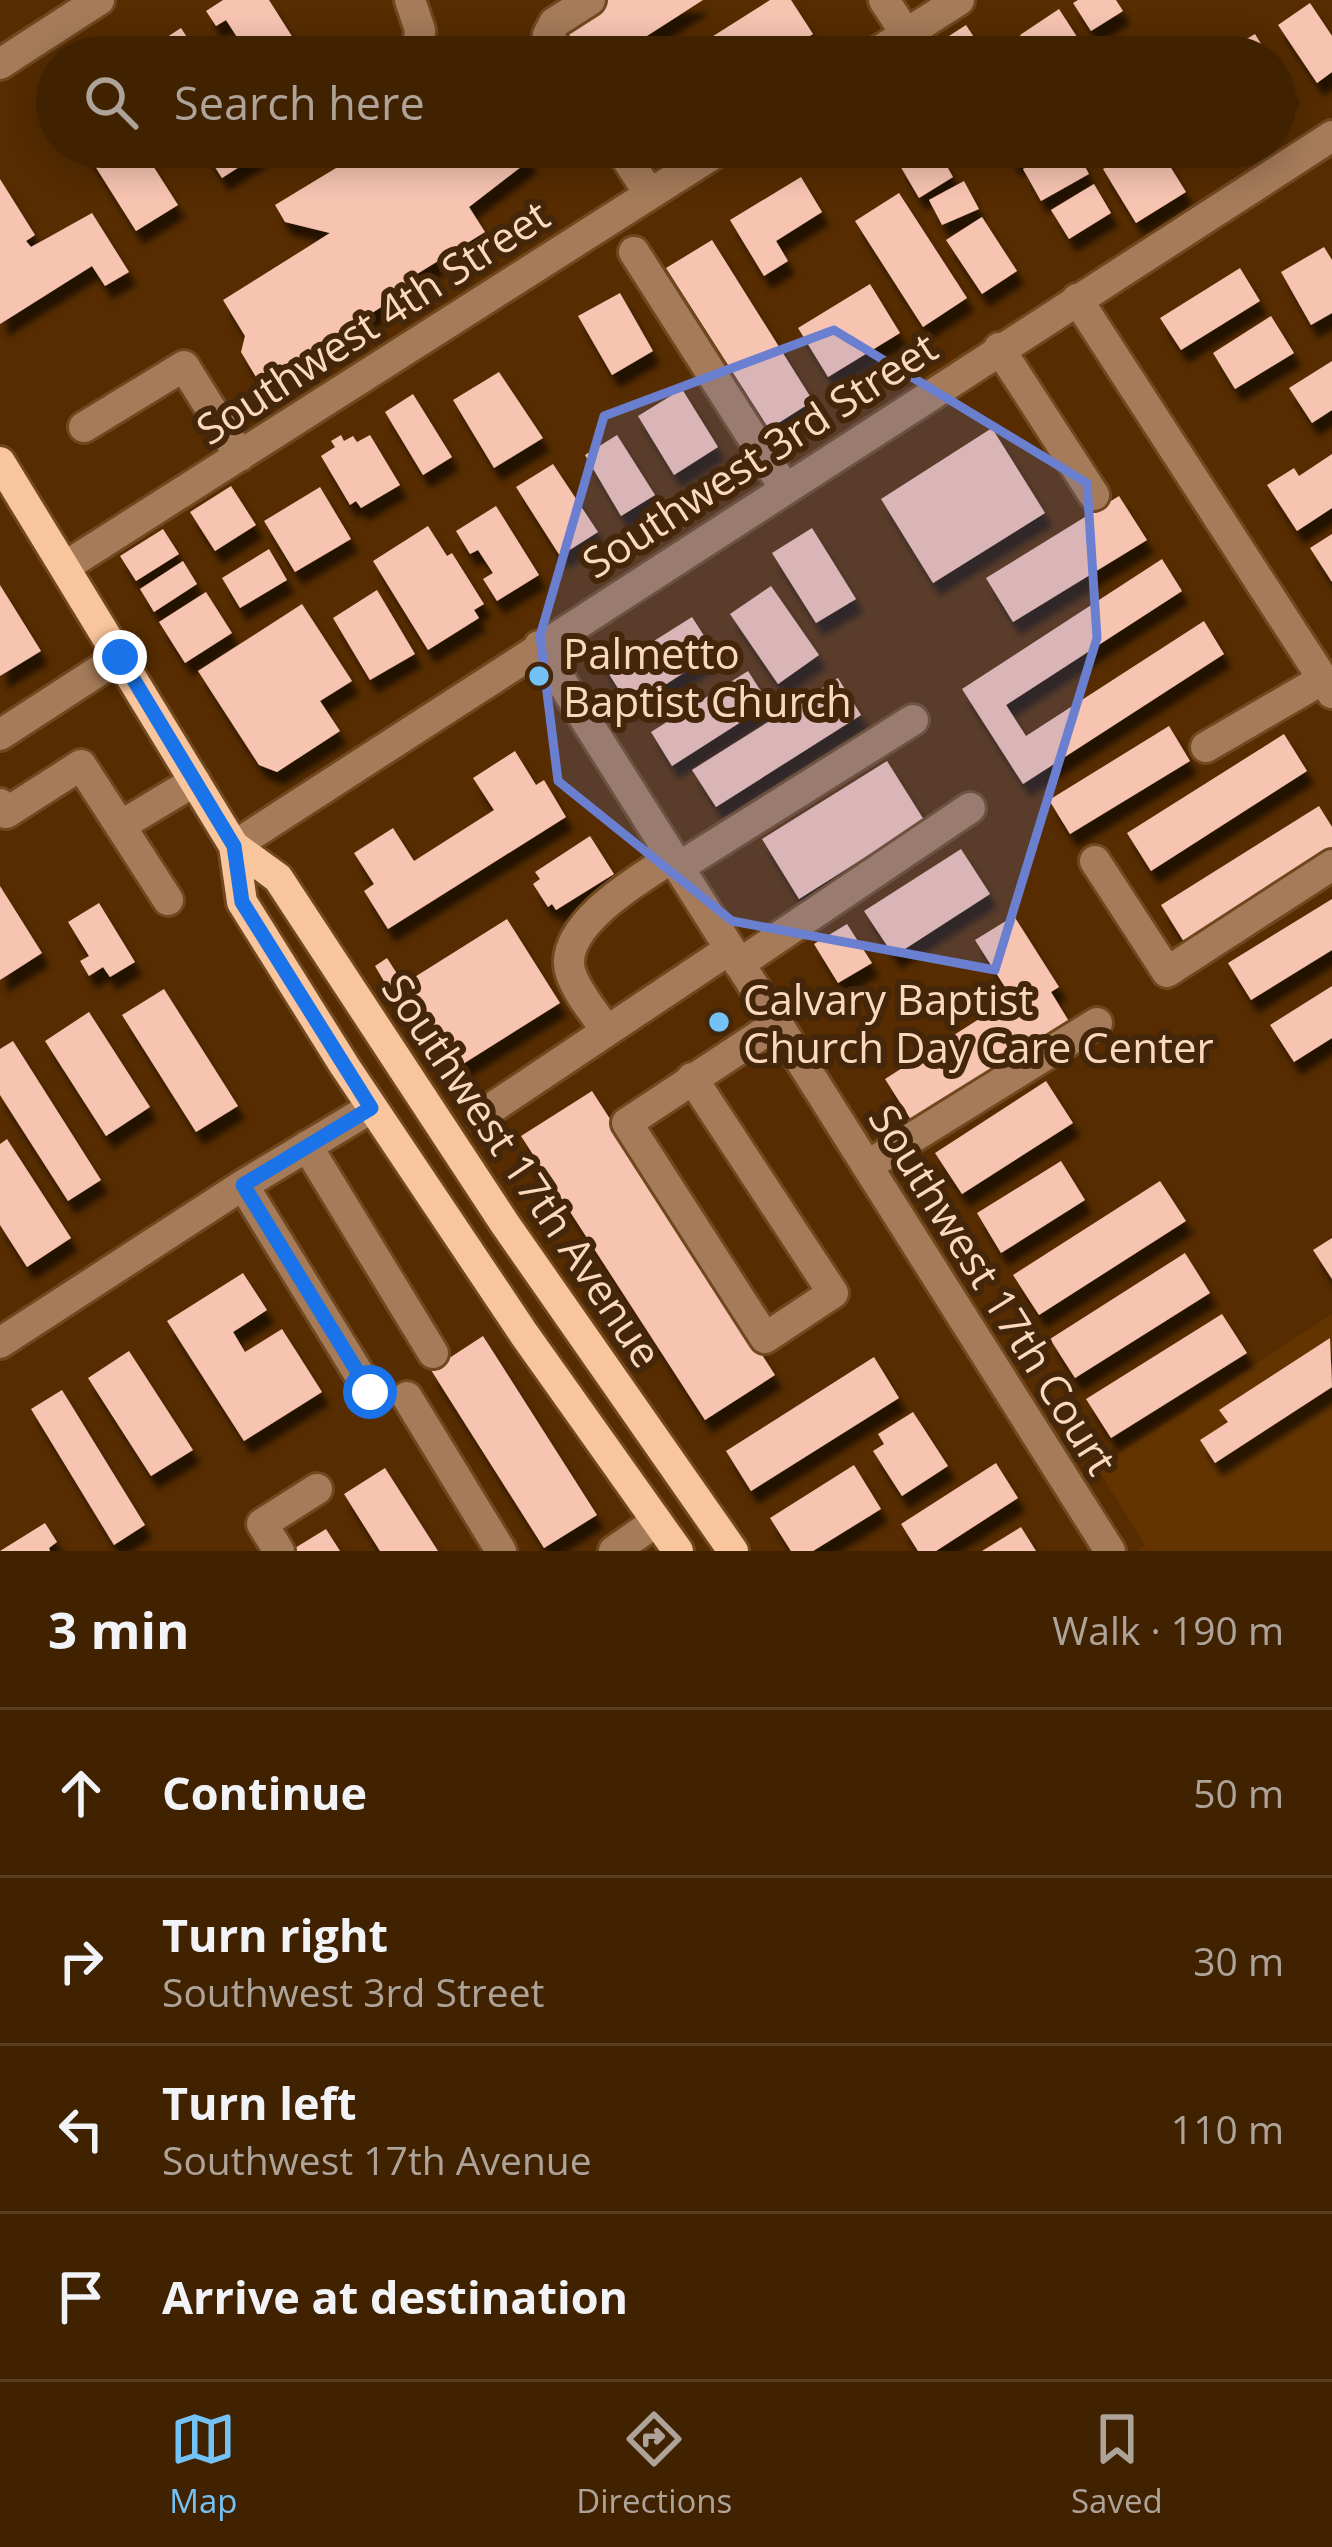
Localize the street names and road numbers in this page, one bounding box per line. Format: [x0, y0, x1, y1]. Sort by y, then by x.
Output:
street label: Southwest 4th Street [185, 186, 559, 456]
street label: Southwest 3rd Street [571, 318, 947, 590]
street label: Southwest 17th Avenue [370, 962, 676, 1378]
street label: Southwest 17th Court [857, 1093, 1131, 1485]

